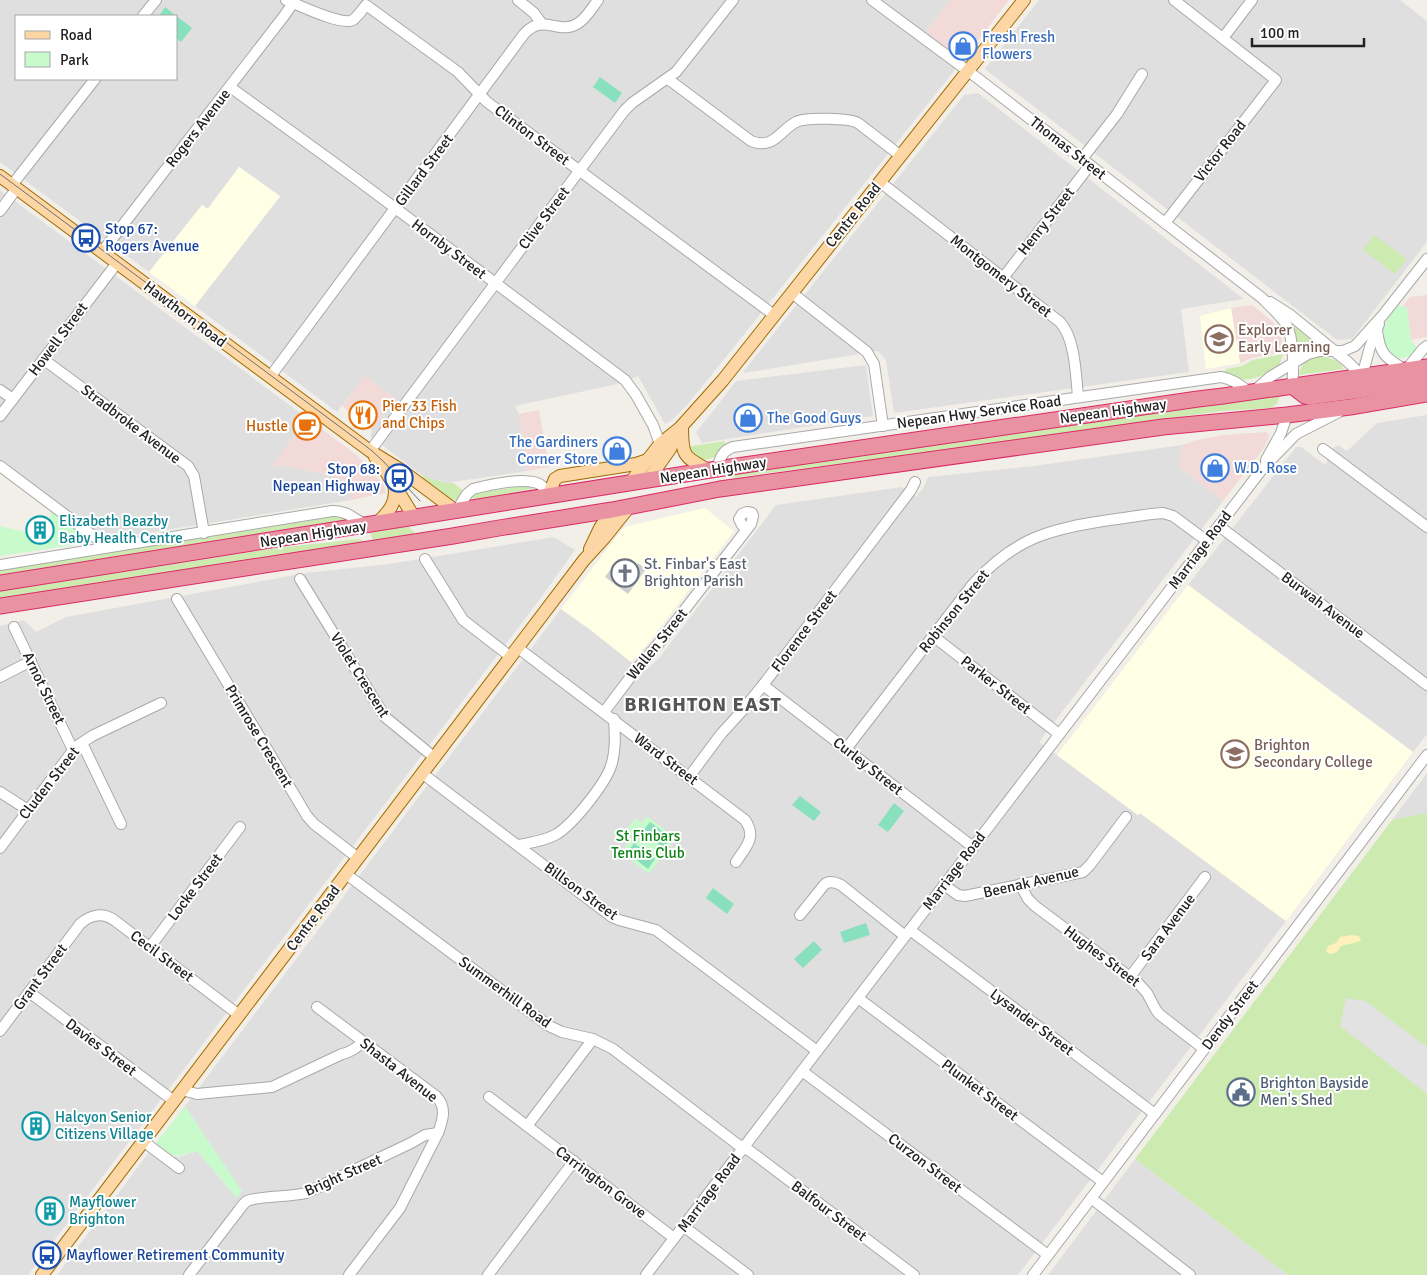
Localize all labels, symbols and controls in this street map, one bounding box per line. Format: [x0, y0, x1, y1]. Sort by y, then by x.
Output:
legend [15, 15, 178, 80]
scale bar [1252, 15, 1364, 47]
text: 100 m [1260, 24, 1300, 42]
text: Road [60, 26, 92, 44]
place label: Fresh Fresh Flowers [982, 28, 1055, 63]
shop icon: Fresh Fresh Flowers [948, 31, 978, 61]
text: Park [60, 51, 89, 69]
street label: Rogers Avenue [162, 85, 234, 171]
street label: Clinton Street [491, 101, 573, 169]
street label: Thomas Street [1026, 113, 1110, 183]
street label: Victor Road [1190, 116, 1250, 186]
street label: Gillard Street [391, 130, 457, 210]
street label: Centre Road [821, 179, 885, 251]
street label: Clive Street [515, 183, 573, 253]
street label: Henry Street [1014, 184, 1078, 258]
street label: Hornby Street [408, 215, 490, 283]
place label: Stop 67: Rogers Avenue [105, 220, 199, 255]
bus stop icon: Stop 67: Rogers Avenue [71, 223, 101, 253]
street label: Montgomery Street [947, 231, 1055, 321]
street label: Hawthorn Road [140, 277, 230, 351]
street label: Howell Street [25, 299, 91, 379]
place label: Explorer Early Learning [1238, 321, 1331, 356]
school or university icon: Explorer Early Learning [1204, 324, 1234, 354]
street label: Stradbroke Avenue [78, 381, 184, 467]
street label: Nepean Hwy Service Road [896, 392, 1062, 432]
street label: Nepean Highway [1059, 395, 1167, 427]
place label: Pier 33 Fish and Chips [382, 397, 457, 432]
restaurant icon: Pier 33 Fish and Chips [348, 400, 378, 430]
shop icon: The Good Guys [733, 403, 763, 433]
place label: The Good Guys [767, 409, 862, 427]
cafe icon: Hustle [292, 411, 322, 441]
place label: Hustle [246, 417, 288, 435]
place label: The Gardiners Corner Store [509, 433, 598, 468]
shop icon: The Gardiners Corner Store [602, 436, 632, 466]
street label: Nepean Highway [659, 453, 767, 487]
shop icon: W.D. Rose [1200, 453, 1230, 483]
place label: W.D. Rose [1234, 459, 1297, 477]
place label: Stop 68: Nepean Highway [273, 460, 380, 495]
bus stop icon: Stop 68: Nepean Highway [384, 463, 414, 493]
street label: Marriage Road [1165, 507, 1235, 593]
place label: Elizabeth Beazby Baby Health Centre [59, 512, 183, 547]
building icon: Elizabeth Beazby Baby Health Centre [25, 515, 55, 545]
street label: Nepean Highway [259, 517, 367, 551]
place label: St. Finbar's East Brighton Parish [644, 555, 747, 590]
church icon: St. Finbar's East Brighton Parish [610, 558, 640, 588]
street label: Robinson Street [915, 566, 993, 656]
street label: Burwah Avenue [1278, 568, 1368, 642]
street label: Florence Street [767, 587, 841, 675]
street label: Wallen Street [623, 605, 691, 683]
street label: Violet Crescent [327, 629, 393, 721]
street label: Arnot Street [19, 649, 69, 727]
street label: Parker Street [957, 652, 1035, 718]
street label: Primrose Crescent [221, 681, 297, 791]
district label: BRIGHTON EAST [624, 692, 782, 717]
street label: Ward Street [630, 729, 702, 789]
street label: Curley Street [829, 733, 907, 799]
place label: Brighton Secondary College [1254, 736, 1373, 771]
school or university icon: Brighton Secondary College [1220, 739, 1250, 769]
street label: Cluden Street [15, 743, 83, 823]
park label: St Finbars Tennis Club [611, 827, 685, 862]
street label: Marriage Road [919, 828, 989, 914]
street label: Locke Street [164, 850, 226, 924]
street label: Billson Street [541, 858, 621, 924]
street label: Beenak Avenue [981, 862, 1081, 902]
street label: Centre Road [282, 881, 344, 955]
street label: Sara Avenue [1137, 890, 1199, 964]
street label: Hughes Street [1060, 921, 1144, 991]
street label: Cecil Street [127, 926, 197, 986]
street label: Grant Street [9, 940, 71, 1014]
street label: Summerhill Road [455, 952, 555, 1032]
street label: Dendy Street [1198, 977, 1262, 1053]
street label: Lysander Street [987, 985, 1077, 1059]
street label: Davies Street [62, 1015, 140, 1079]
street label: Shasta Avenue [357, 1034, 441, 1106]
street label: Plunket Street [938, 1055, 1022, 1125]
place label: Brighton Bayside Men's Shed [1260, 1074, 1369, 1109]
public building icon: Brighton Bayside Men's Shed [1226, 1077, 1256, 1107]
place label: Halcyon Senior Citizens Village [55, 1108, 154, 1143]
building icon: Halcyon Senior Citizens Village [21, 1111, 51, 1141]
street label: Curzon Street [885, 1129, 965, 1197]
street label: Carrington Grove [552, 1142, 650, 1222]
street label: Bright Street [302, 1150, 384, 1200]
street label: Marriage Road [674, 1150, 744, 1236]
street label: Balfour Street [788, 1177, 870, 1245]
place label: Mayflower Brighton [69, 1193, 137, 1228]
building icon: Mayflower Brighton [35, 1196, 65, 1226]
bus stop icon: Mayflower Retirement Community [32, 1240, 62, 1270]
place label: Mayflower Retirement Community [66, 1246, 285, 1264]

